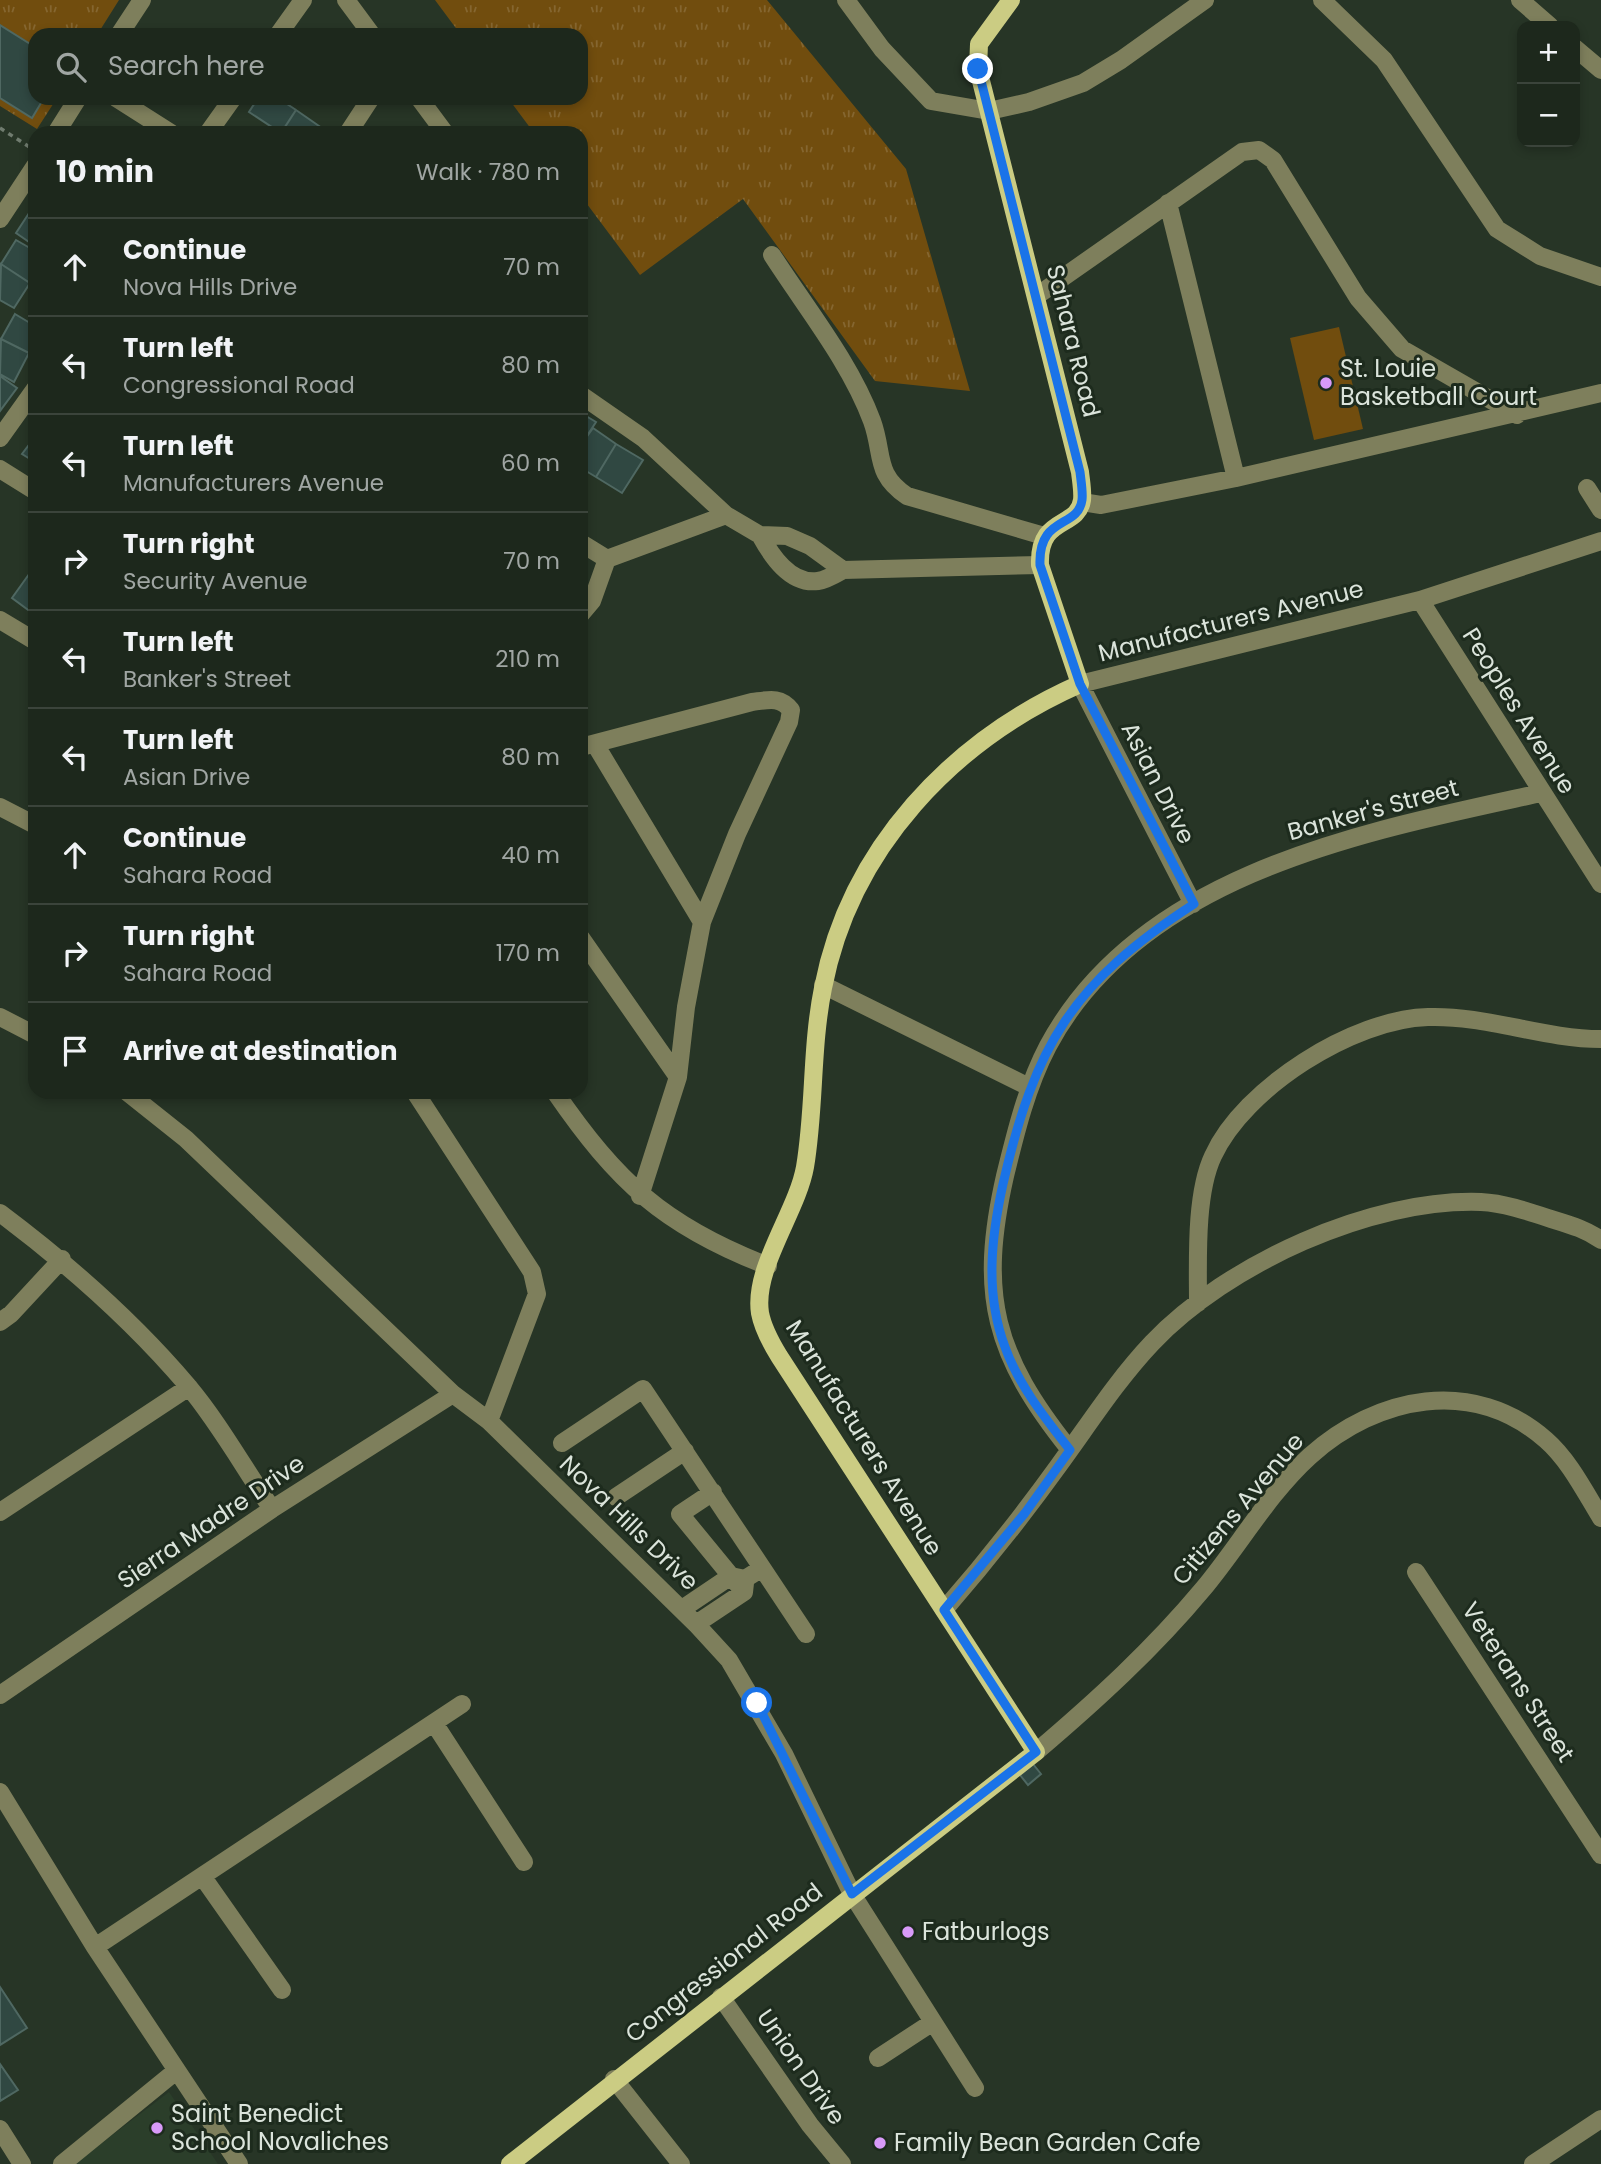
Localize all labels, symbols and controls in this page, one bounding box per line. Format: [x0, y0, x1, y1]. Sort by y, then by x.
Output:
map controls [1517, 21, 1580, 147]
button: + [1517, 21, 1580, 84]
search box [28, 28, 588, 105]
icon: search [52, 48, 90, 86]
text: Search here [108, 48, 265, 84]
route end [962, 53, 993, 84]
button: − [1517, 84, 1580, 147]
text: 10 min [56, 150, 154, 193]
text: Walk · 780 m [416, 156, 560, 188]
text: Continue [123, 232, 246, 268]
icon: ahead [56, 248, 94, 286]
text: 70 m [503, 251, 560, 283]
street label: Sahara Road [1039, 261, 1108, 421]
text: Nova Hills Drive [123, 271, 297, 303]
text: Turn left [123, 330, 234, 366]
icon: left [56, 346, 94, 384]
text: 80 m [501, 349, 560, 381]
place label: St. Louie Basketball Court [1340, 352, 1537, 413]
text: Congressional Road [123, 369, 355, 401]
marker: St. Louie Basketball Court [1318, 375, 1334, 391]
text: Turn left [123, 428, 234, 464]
icon: left [56, 444, 94, 482]
text: 60 m [501, 447, 560, 479]
text: Manufacturers Avenue [123, 467, 384, 499]
text: Turn right [123, 526, 255, 562]
icon: right [56, 542, 94, 580]
text: 70 m [503, 545, 560, 577]
text: Security Avenue [123, 565, 308, 597]
street label: Manufacturers Avenue [1095, 572, 1367, 669]
street label: Peoples Avenue [1455, 621, 1584, 800]
text: Turn left [123, 624, 234, 660]
icon: left [56, 640, 94, 678]
text: 210 m [495, 643, 560, 675]
text: Banker's Street [123, 663, 291, 695]
street label: Asian Drive [1114, 716, 1203, 849]
text: Turn left [123, 722, 234, 758]
icon: left [56, 738, 94, 776]
text: 80 m [501, 741, 560, 773]
text: Asian Drive [123, 761, 250, 793]
street label: Banker's Street [1284, 771, 1462, 848]
text: Continue [123, 820, 246, 856]
icon: ahead [56, 836, 94, 874]
text: 40 m [501, 839, 560, 871]
text: Sahara Road [123, 859, 272, 891]
text: Turn right [123, 918, 255, 954]
icon: right [56, 934, 94, 972]
text: 170 m [496, 937, 560, 969]
text: Sahara Road [123, 957, 272, 989]
icon: arrive [56, 1032, 94, 1070]
text: Arrive at destination [123, 1033, 398, 1069]
street label: Manufacturers Avenue [778, 1314, 951, 1562]
street label: Citizens Avenue [1164, 1426, 1311, 1592]
street label: Sierra Madre Drive [111, 1447, 311, 1596]
street label: Nova Hills Drive [553, 1448, 706, 1598]
street label: Veterans Street [1454, 1595, 1582, 1768]
route start [741, 1687, 772, 1718]
street label: Congressional Road [618, 1875, 829, 2050]
place label: Fatburlogs [922, 1915, 1050, 1948]
marker: Fatburlogs [900, 1924, 916, 1940]
street label: Union Drive [749, 2002, 854, 2131]
place label: Saint Benedict School Novaliches [171, 2097, 389, 2158]
marker: Saint Benedict School Novaliches [149, 2120, 165, 2136]
place label: Family Bean Garden Cafe [894, 2126, 1201, 2159]
marker: Family Bean Garden Cafe [872, 2135, 888, 2151]

